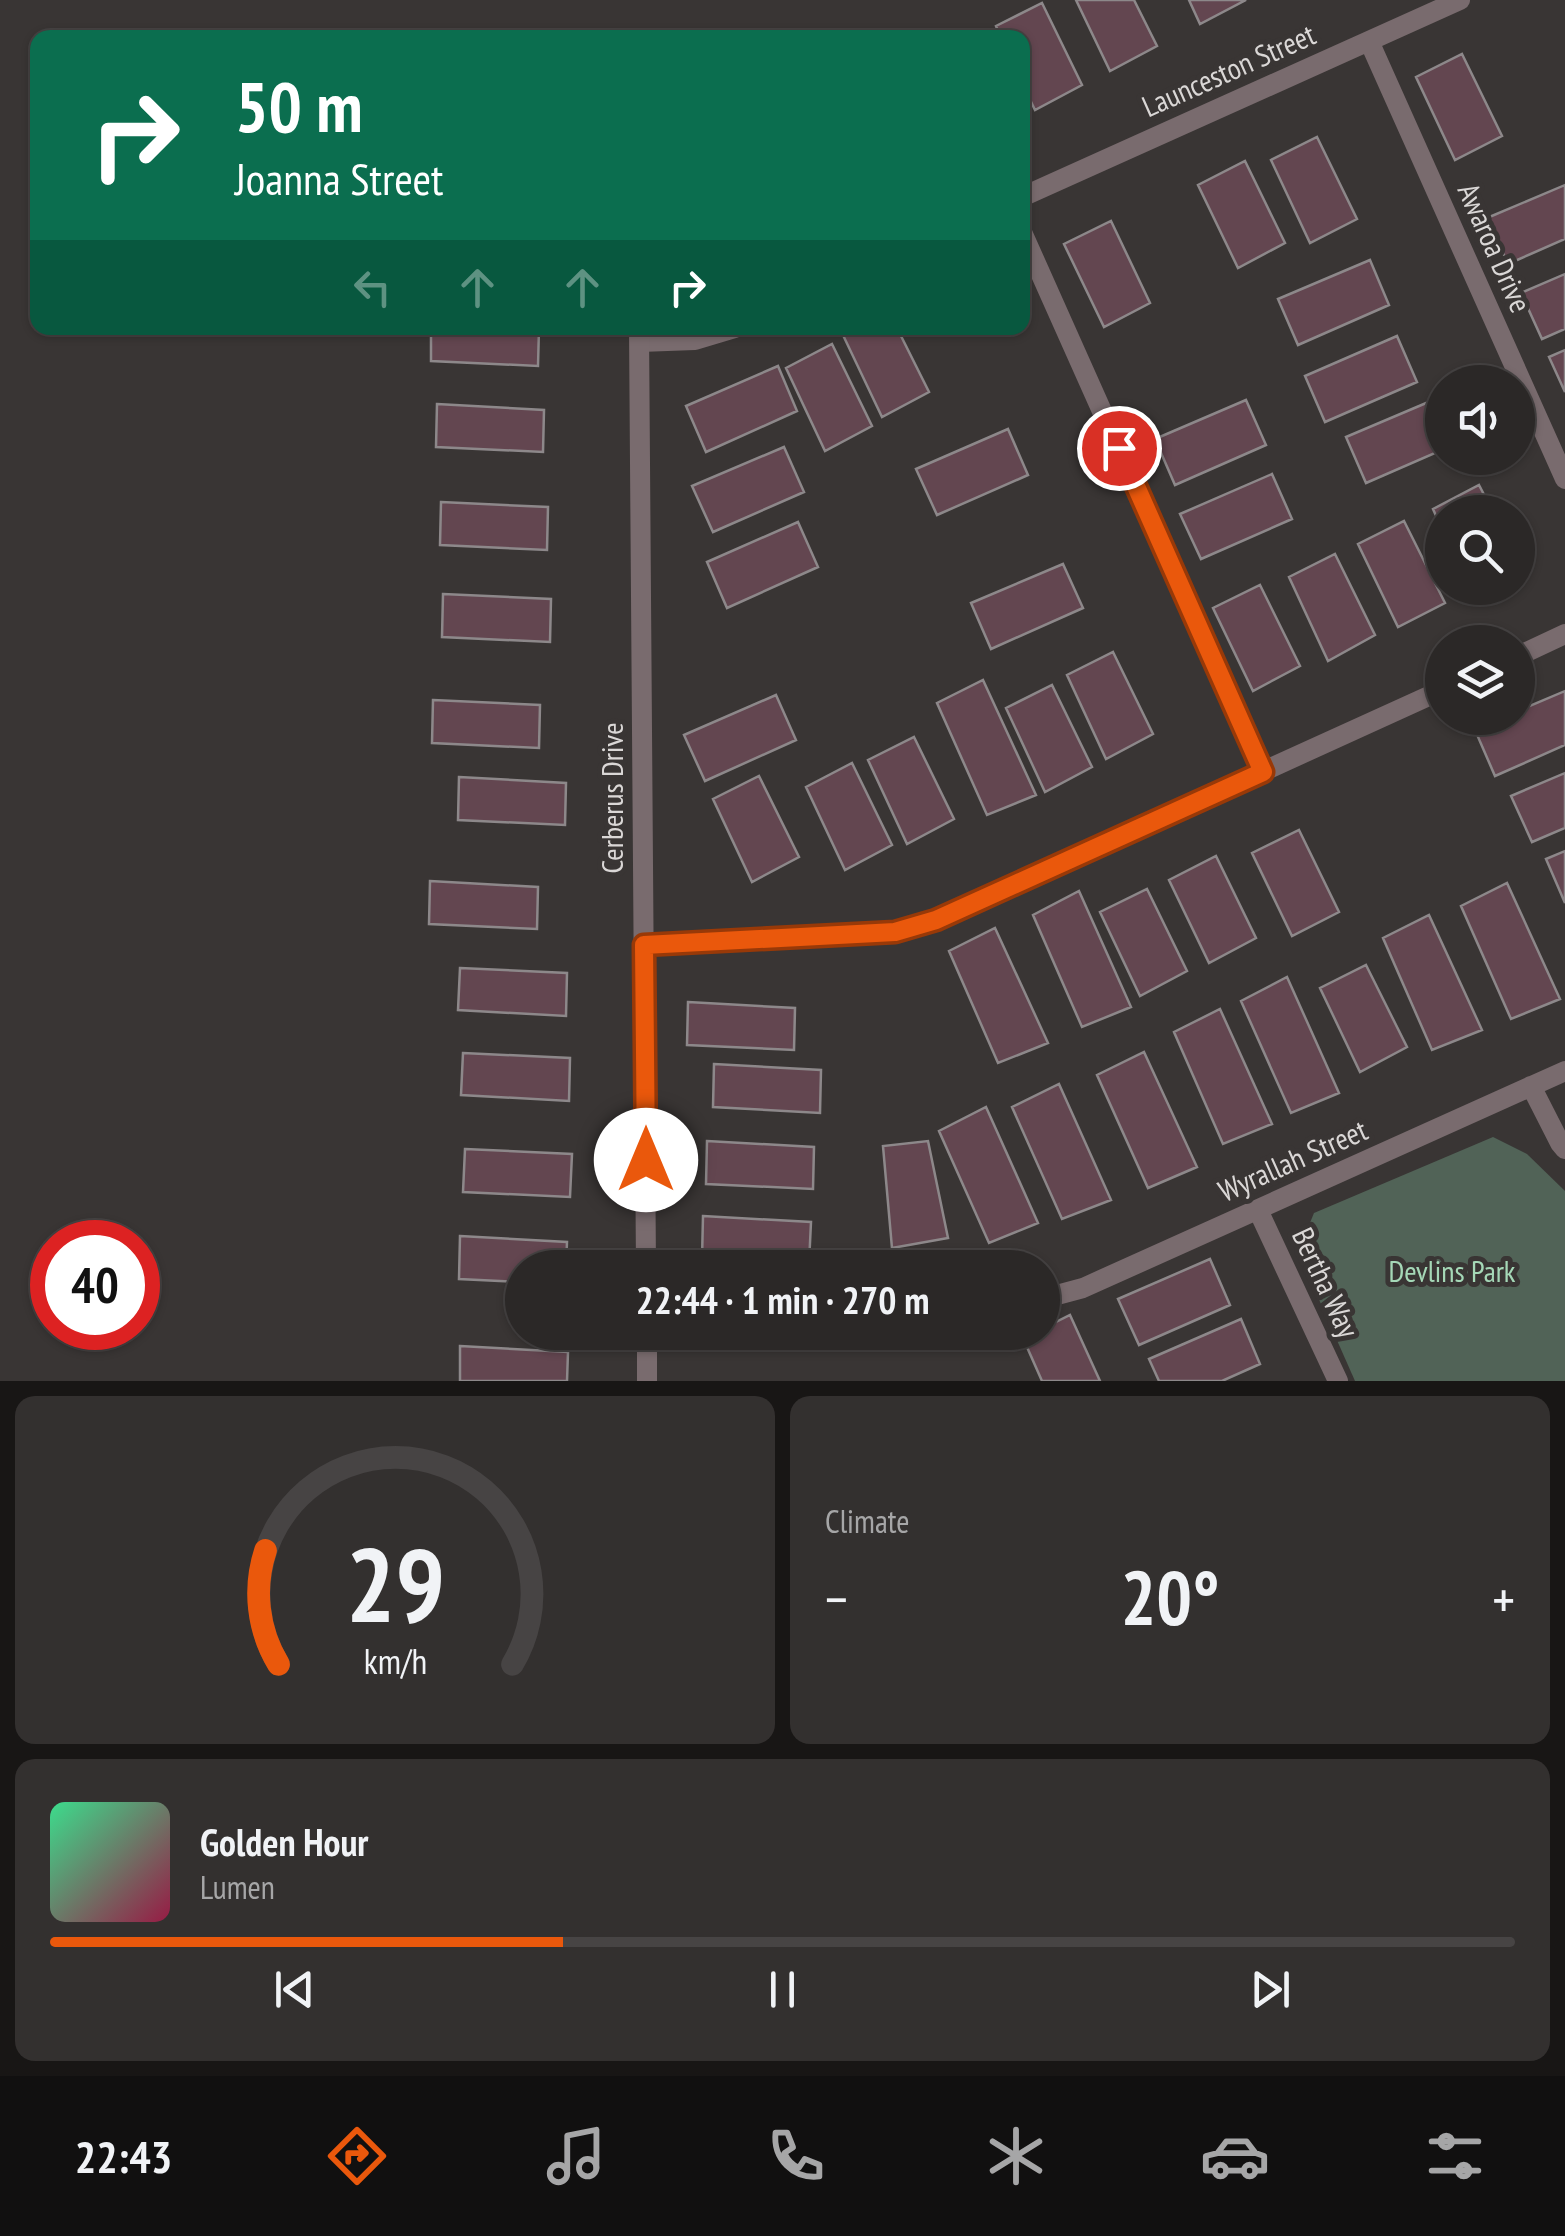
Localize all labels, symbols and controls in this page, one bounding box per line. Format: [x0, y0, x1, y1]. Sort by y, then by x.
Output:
street label: Launceston Street [1136, 14, 1322, 125]
text: 50 m [235, 61, 363, 151]
icon: right [70, 70, 200, 200]
text: Joanna Street [235, 149, 444, 207]
street label: Awaroa Drive [1450, 177, 1541, 318]
icon: left [345, 260, 400, 315]
icon: ahead [450, 260, 505, 315]
icon: ahead [555, 260, 610, 315]
icon: right [660, 260, 715, 315]
map controls [1425, 365, 1535, 735]
button: sound [1425, 365, 1535, 475]
pin [1077, 406, 1162, 491]
icon: arrive [1092, 421, 1147, 476]
button: search [1425, 495, 1535, 605]
button: layers [1425, 625, 1535, 735]
street label: Cerberus Drive [592, 722, 631, 874]
position arrow [594, 1108, 698, 1212]
street label: Wyrallah Street [1212, 1109, 1374, 1210]
speed limit sign: 40 [30, 1220, 160, 1350]
street label: Bertha Way [1284, 1221, 1369, 1344]
park label: Devlins Park [1388, 1251, 1516, 1290]
text: 22:44 · 1 min · 270 m [636, 1275, 929, 1324]
text: Climate [825, 1500, 909, 1542]
text: 29 [345, 1516, 445, 1651]
text: 20° [1120, 1549, 1220, 1646]
text: − [825, 1563, 848, 1634]
text: + [1492, 1563, 1515, 1634]
text: km/h [363, 1638, 427, 1684]
text: Golden Hour [200, 1817, 369, 1866]
text: Lumen [200, 1866, 275, 1908]
icon: previous [267, 1962, 322, 2017]
icon: pause [755, 1962, 810, 2017]
icon: next [1243, 1962, 1298, 2017]
icon: directions [322, 2121, 392, 2191]
icon: music [541, 2121, 611, 2191]
icon: phone [761, 2121, 831, 2191]
icon: climate [981, 2121, 1051, 2191]
icon: car [1200, 2121, 1270, 2191]
icon: filters [1420, 2121, 1490, 2191]
text: 22:43 [75, 2127, 172, 2185]

